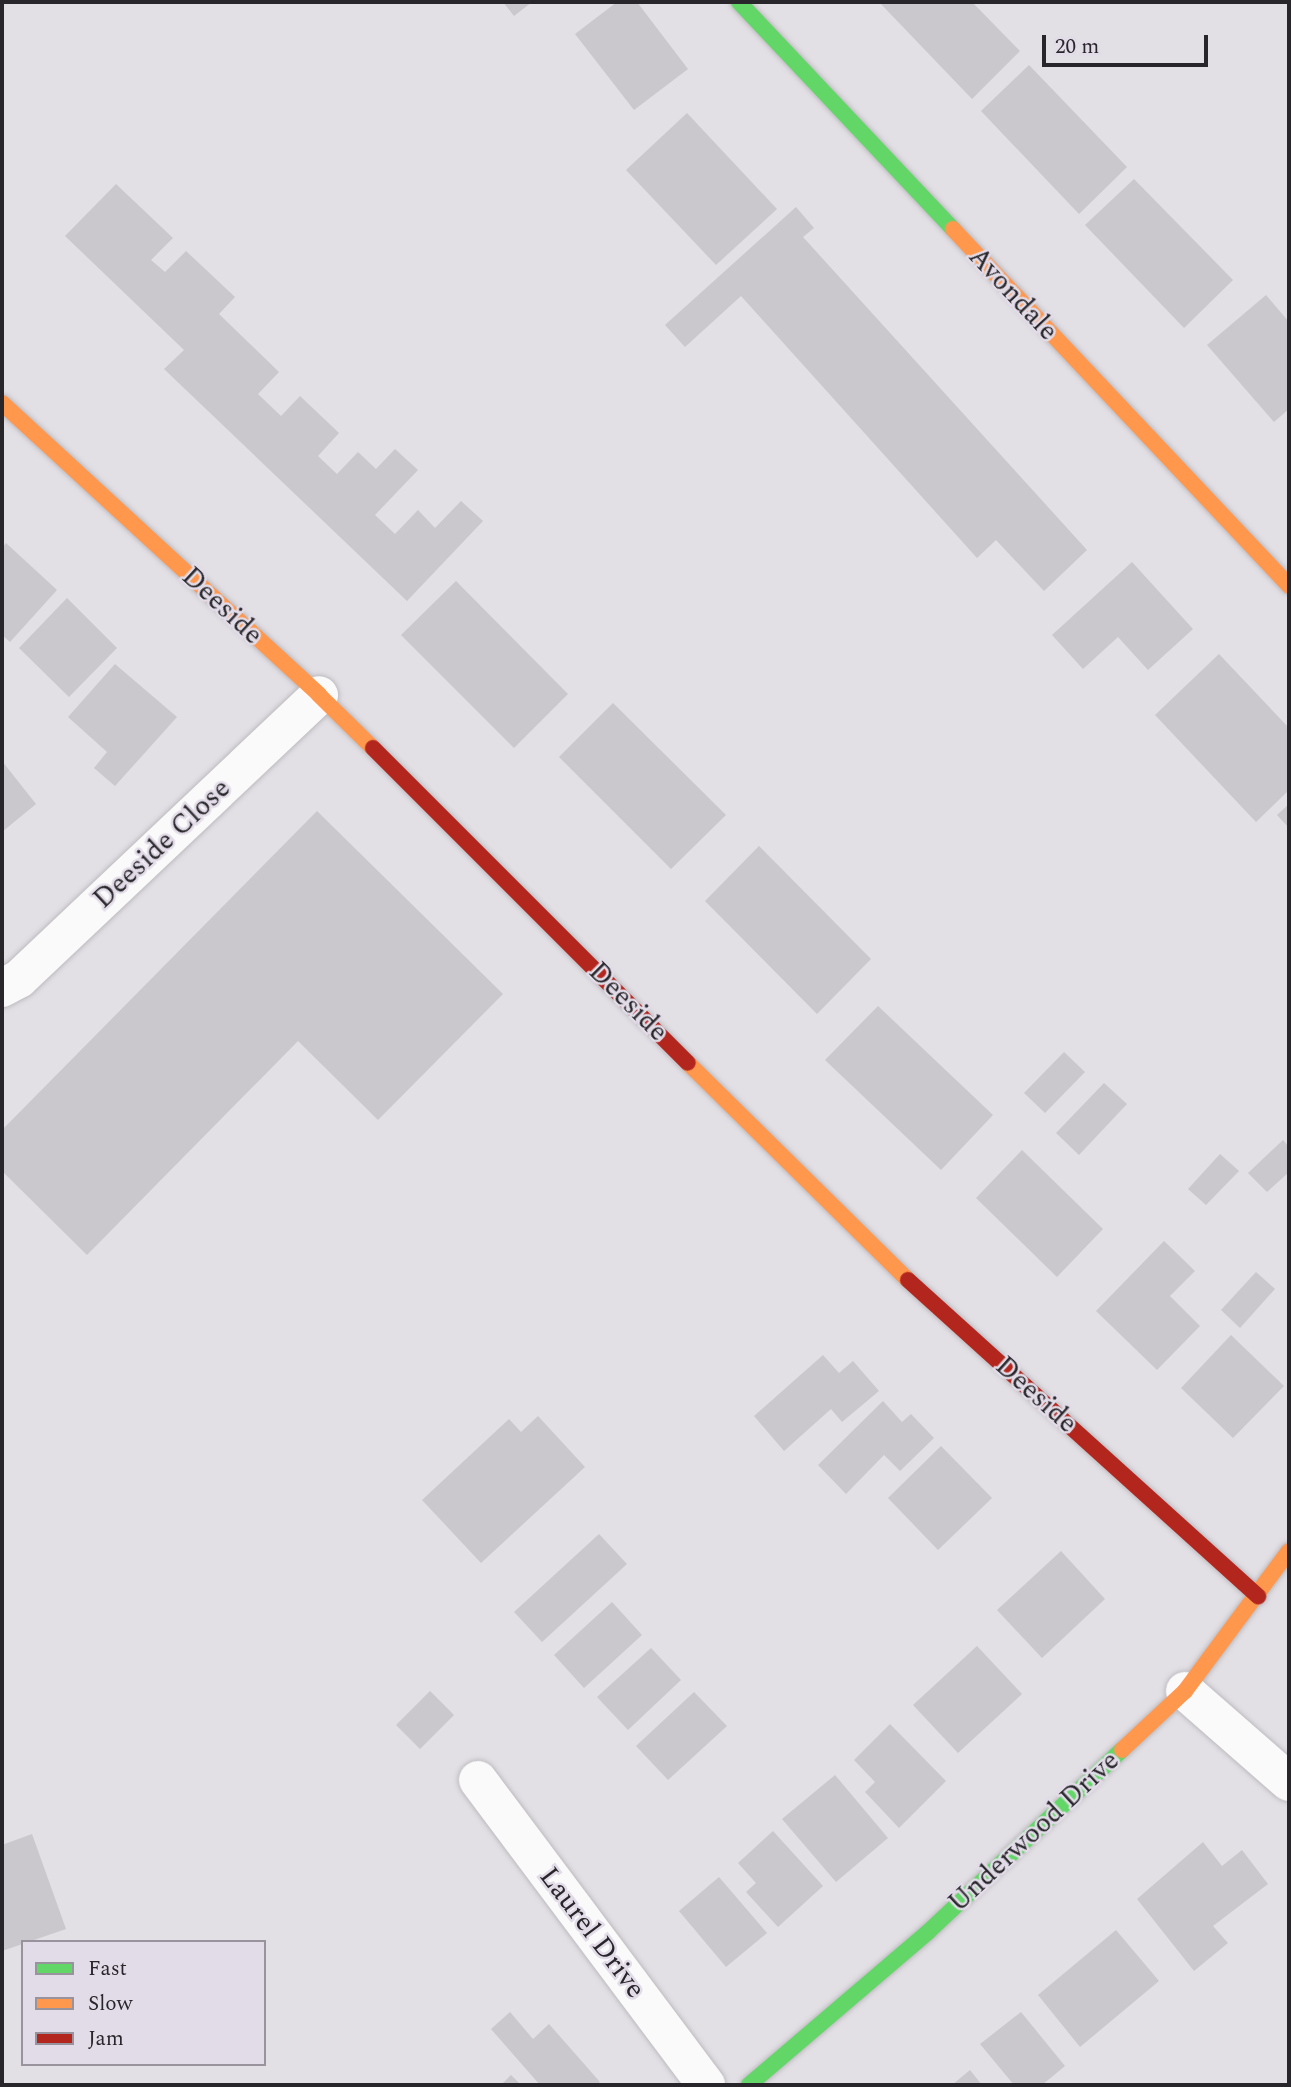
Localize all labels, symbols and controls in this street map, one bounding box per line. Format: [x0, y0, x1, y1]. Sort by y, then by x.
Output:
scale bar [1046, 21, 1212, 65]
text: 20 m [1055, 31, 1099, 63]
street label: Avondale [961, 240, 1065, 348]
street label: Deeside [174, 560, 270, 652]
street label: Deeside Close [86, 772, 238, 916]
street label: Deeside [581, 955, 675, 1049]
street label: Deeside [988, 1349, 1084, 1441]
street label: Underwood Drive [942, 1744, 1126, 1920]
street label: Laurel Drive [532, 1861, 652, 2005]
legend [21, 1940, 266, 2066]
text: Fast [88, 1953, 127, 1985]
text: Slow [88, 1988, 132, 2020]
text: Jam [88, 2023, 124, 2055]

